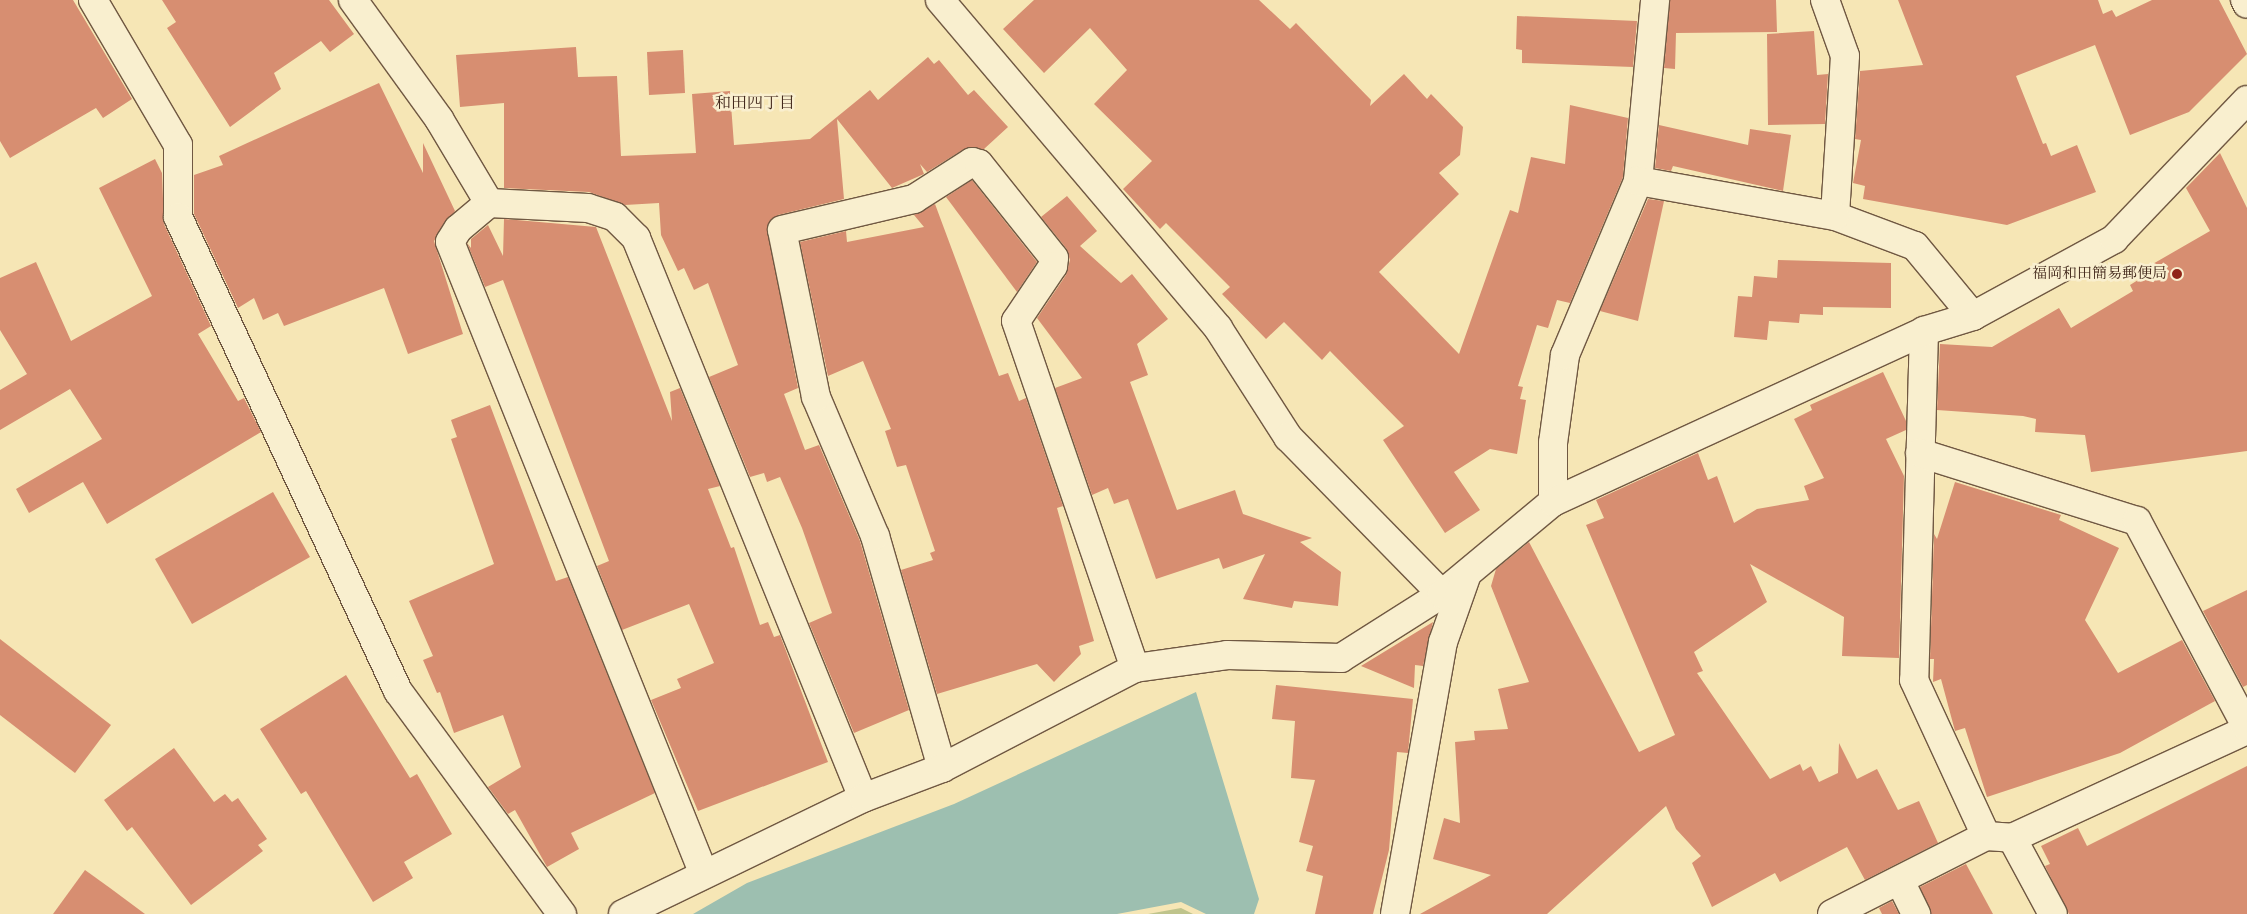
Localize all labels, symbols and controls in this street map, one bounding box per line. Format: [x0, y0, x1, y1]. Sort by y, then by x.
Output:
district label: 和田四丁目 [715, 93, 795, 113]
place label: 福岡和田簡易郵便局 [2032, 265, 2167, 283]
marker: 福岡和田簡易郵便局 [2171, 268, 2183, 280]

